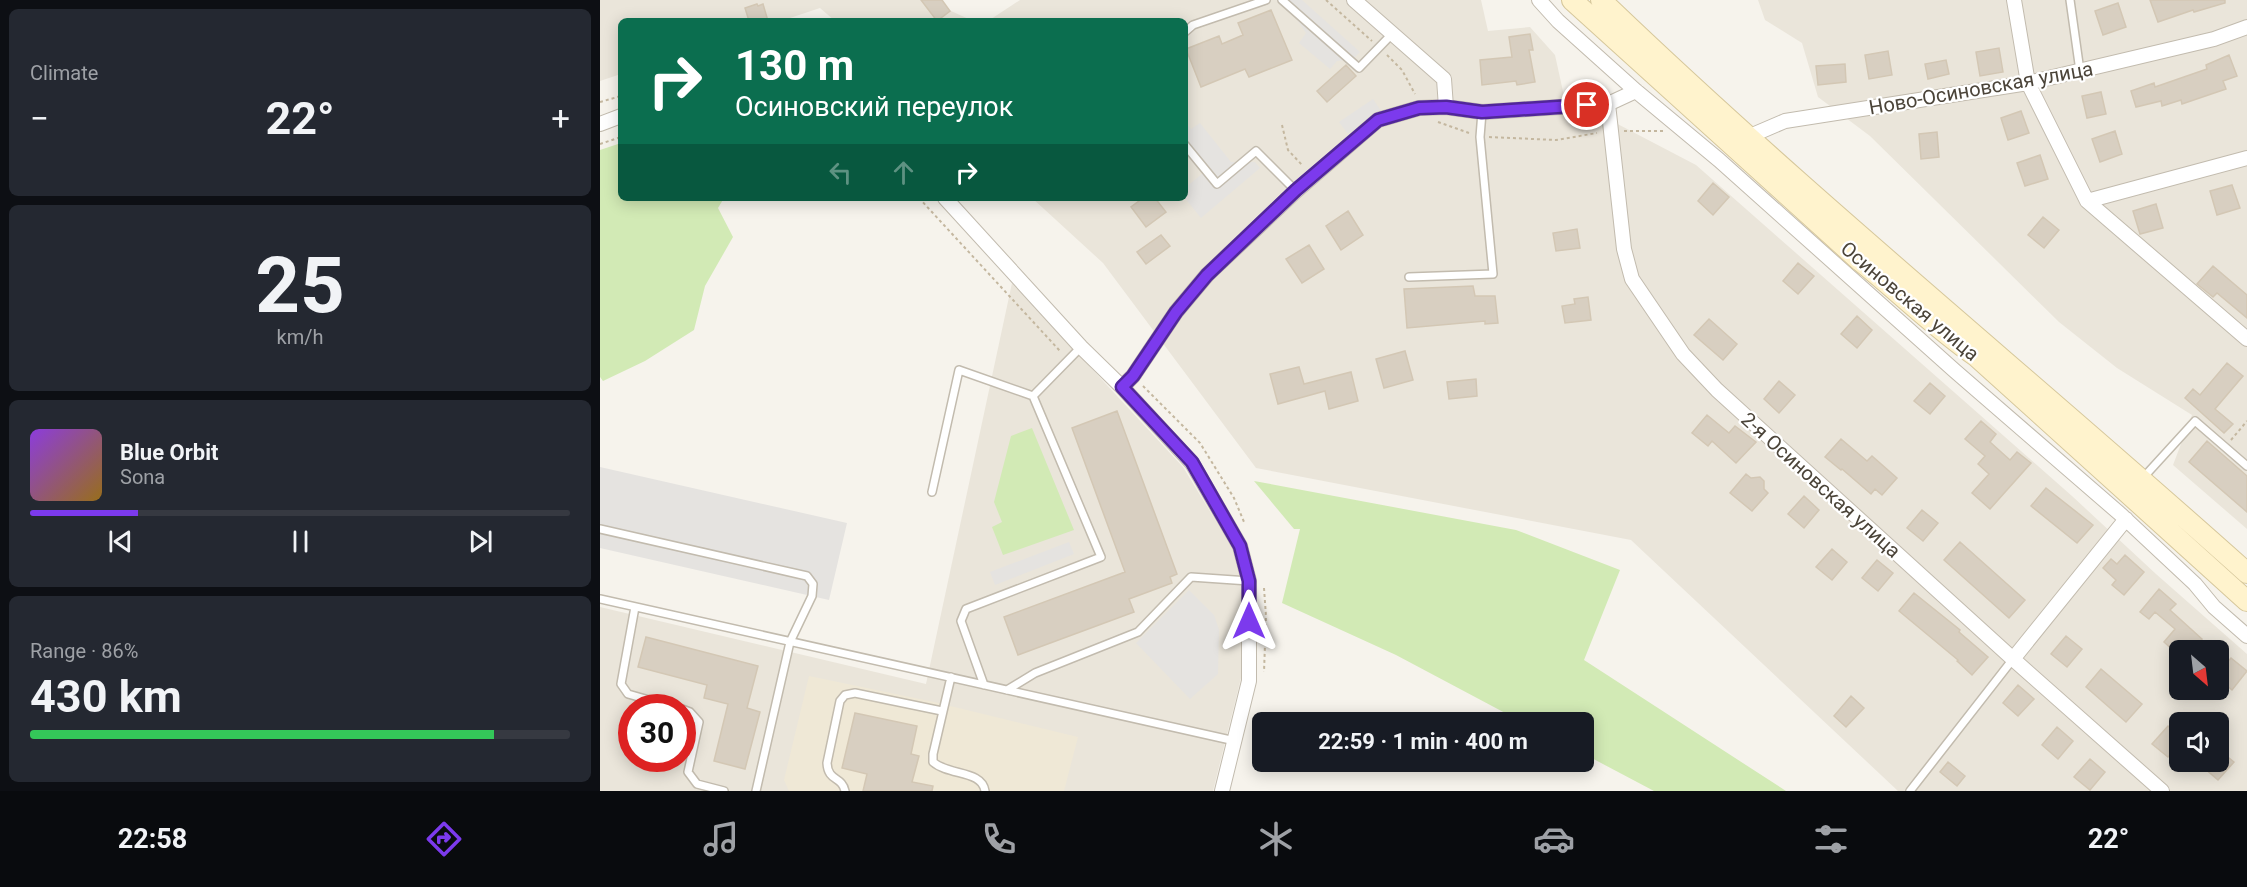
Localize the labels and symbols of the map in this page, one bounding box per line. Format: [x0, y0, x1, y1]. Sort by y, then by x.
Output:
street label: Ново-Осиновская улица [1867, 56, 2095, 120]
pin [1561, 79, 1612, 130]
street label: Осиновская улица [1836, 236, 1984, 366]
street label: 2-я Осиновская улица [1736, 407, 1906, 563]
position arrow [1217, 589, 1281, 653]
north arrow [2169, 640, 2229, 700]
speed limit sign: 30 [618, 694, 696, 772]

